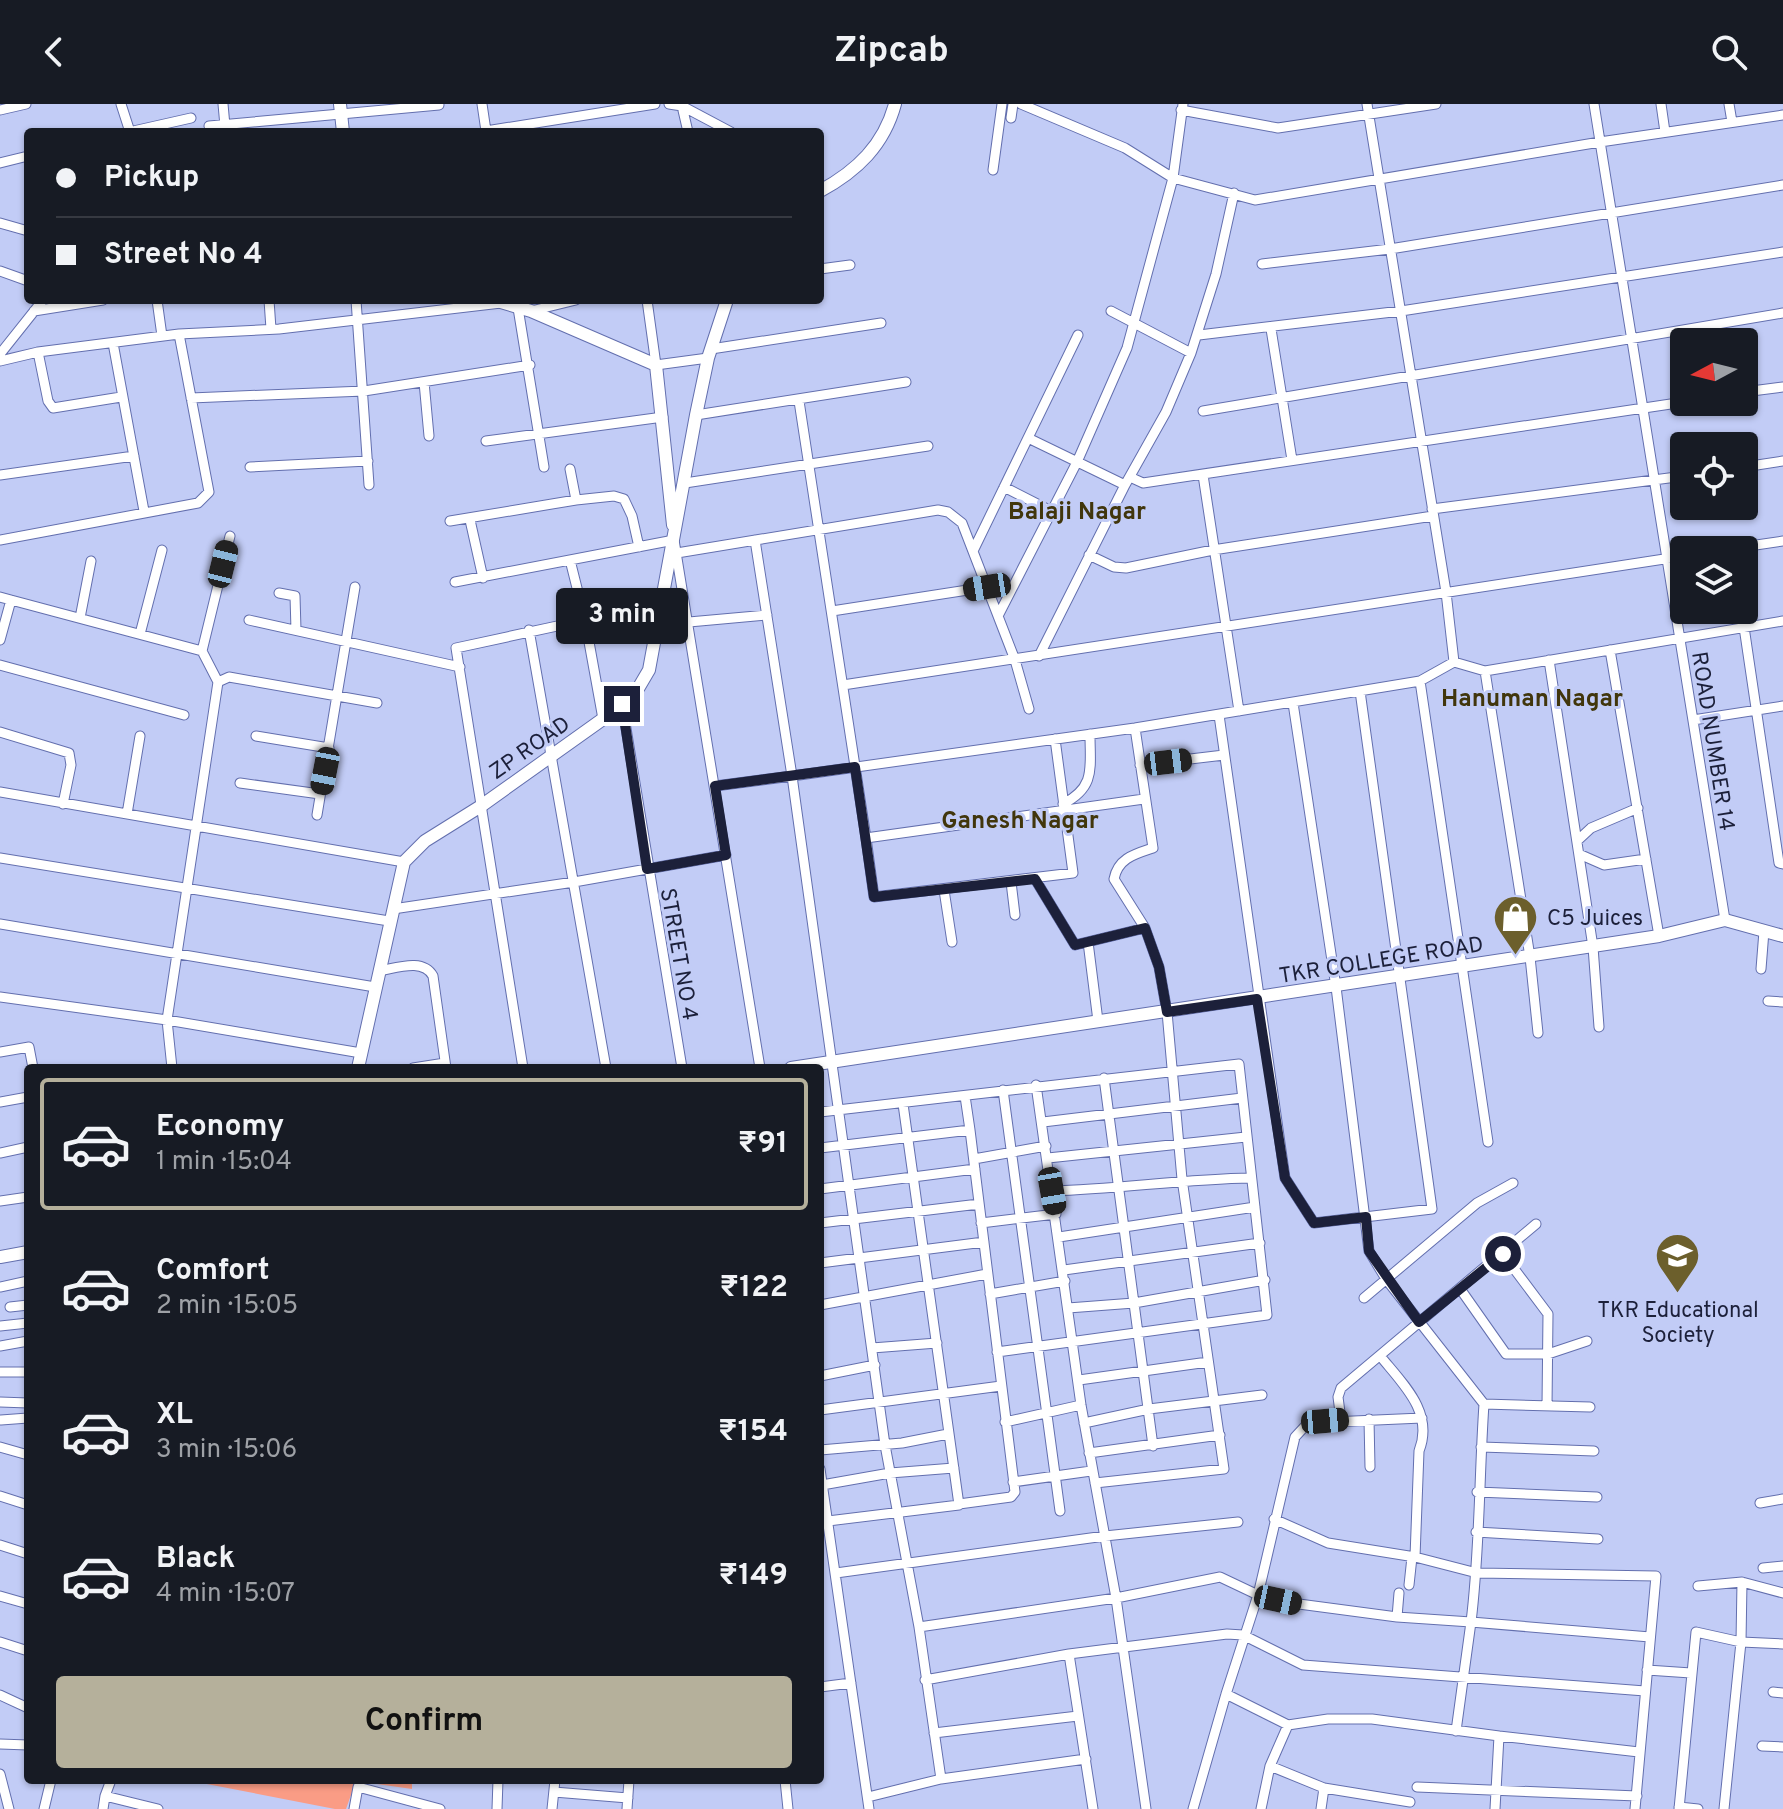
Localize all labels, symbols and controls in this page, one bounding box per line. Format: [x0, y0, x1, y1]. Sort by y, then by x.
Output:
text: Zipcab [834, 29, 949, 75]
icon: back [32, 30, 76, 74]
icon: search [1707, 30, 1751, 74]
text: Pickup [104, 160, 199, 197]
text: Street No 4 [104, 237, 263, 274]
north arrow [1670, 328, 1758, 416]
map controls [1670, 328, 1758, 624]
button: locate [1670, 432, 1758, 520]
district label: Balaji Nagar [1008, 498, 1146, 528]
button: layers [1670, 536, 1758, 624]
car [206, 538, 240, 590]
car [961, 571, 1013, 603]
callout: 3 min [556, 588, 688, 644]
text: 3 min [588, 599, 656, 632]
street label: ROAD NUMBER 14 [1684, 650, 1739, 833]
district label: Hanuman Nagar [1441, 685, 1623, 715]
route end [604, 686, 640, 722]
street label: ZP ROAD [485, 711, 576, 787]
car [309, 745, 341, 797]
car [1143, 747, 1193, 777]
district label: Ganesh Nagar [941, 807, 1099, 837]
street label: STREET NO 4 [653, 886, 702, 1023]
shop icon: C5 Juices [1492, 893, 1540, 956]
place label: C5 Juices [1547, 906, 1643, 933]
street label: TKR COLLEGE ROAD [1277, 932, 1486, 991]
icon: car [60, 1108, 132, 1180]
text: Economy [156, 1109, 284, 1146]
text: ₹91 [738, 1126, 788, 1163]
text: 1 min · 15:04 [156, 1146, 292, 1179]
car [1036, 1165, 1068, 1217]
school or university icon: TKR Educational Society [1654, 1232, 1702, 1295]
route start [1485, 1236, 1521, 1272]
icon: car [60, 1252, 132, 1324]
text: Comfort [156, 1253, 269, 1290]
text: ₹122 [720, 1270, 788, 1307]
text: 2 min · 15:05 [156, 1290, 298, 1323]
place label: TKR Educational Society [1597, 1298, 1759, 1350]
icon: car [60, 1396, 132, 1468]
text: XL [156, 1397, 193, 1434]
car [1300, 1407, 1350, 1435]
text: ₹154 [718, 1414, 788, 1451]
text: 3 min · 15:06 [156, 1434, 297, 1467]
icon: car [60, 1540, 132, 1612]
text: Black [156, 1541, 235, 1578]
text: ₹149 [719, 1558, 788, 1595]
text: 4 min · 15:07 [156, 1578, 295, 1611]
car [1252, 1583, 1304, 1617]
button: Confirm [56, 1676, 792, 1768]

